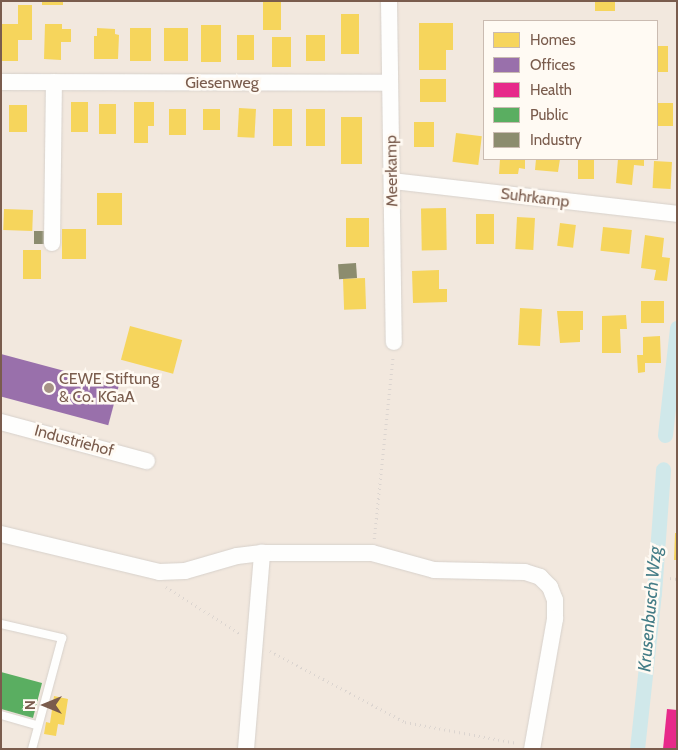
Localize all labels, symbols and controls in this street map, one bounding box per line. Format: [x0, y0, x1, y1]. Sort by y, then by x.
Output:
legend [483, 20, 658, 160]
text: Homes [530, 31, 576, 49]
text: Offices [530, 56, 575, 74]
street label: Giesenweg [185, 73, 259, 93]
text: Health [530, 81, 572, 99]
text: Public [530, 106, 568, 124]
text: Industry [530, 131, 582, 149]
street label: Meerkamp [382, 135, 402, 207]
street label: Suhrkamp [500, 184, 570, 212]
place label: CEWE Stiftung & Co. KGaA [59, 369, 159, 407]
marker: CEWE Stiftung & Co. KGaA [43, 382, 55, 394]
street label: Industriehof [32, 421, 116, 461]
water label: Krusenbusch Wzg [634, 545, 666, 673]
north arrow [20, 680, 70, 730]
text: N [21, 700, 39, 710]

